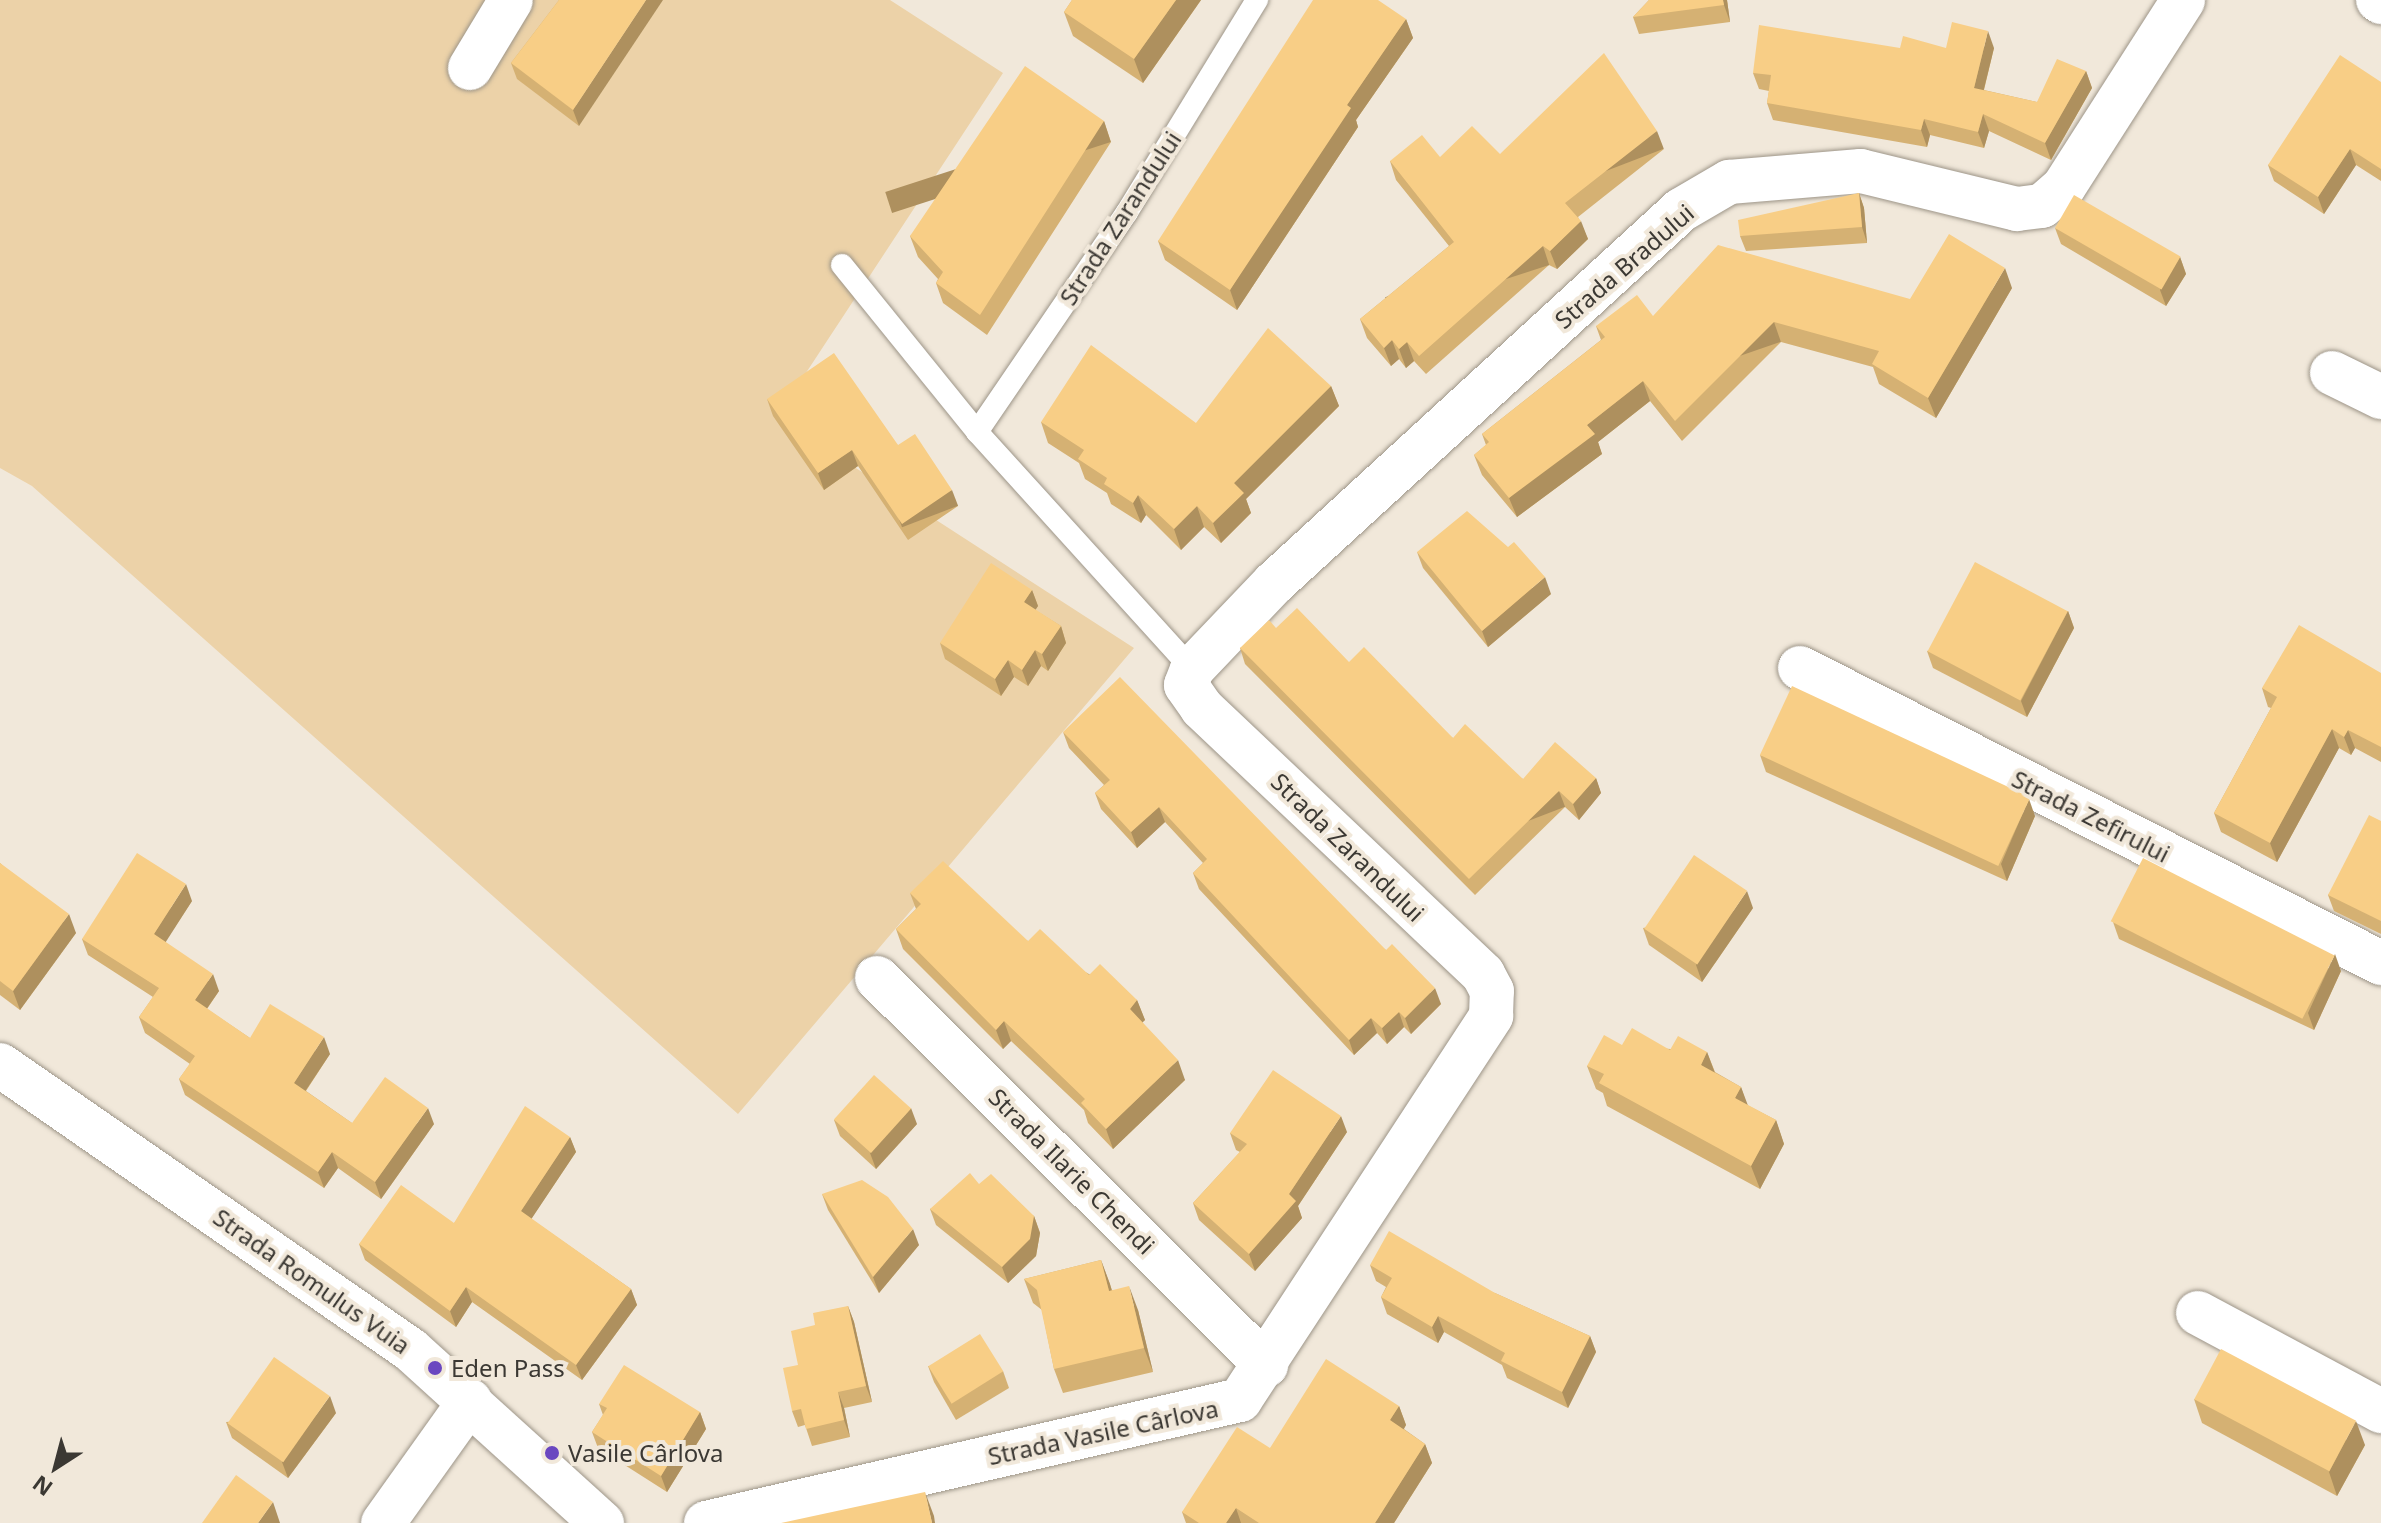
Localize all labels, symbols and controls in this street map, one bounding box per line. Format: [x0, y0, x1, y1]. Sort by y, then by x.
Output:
street label: Strada Zarandului [1053, 126, 1187, 310]
street label: Strada Bradului [1549, 198, 1699, 334]
street label: Strada Zefirului [2007, 764, 2175, 868]
street label: Strada Zarandului [1266, 767, 1430, 927]
street label: Strada Ilarie Chendi [983, 1082, 1161, 1260]
street label: Strada Romulus Vuia [208, 1202, 416, 1360]
place label: Eden Pass [451, 1354, 565, 1382]
marker: Eden Pass [426, 1359, 444, 1377]
street label: Strada Vasile Cârlova [985, 1394, 1221, 1470]
north arrow [16, 1427, 96, 1507]
place label: Vasile Cârlova [568, 1439, 723, 1467]
marker: Vasile Cârlova [543, 1444, 561, 1462]
text: N [26, 1469, 58, 1504]

